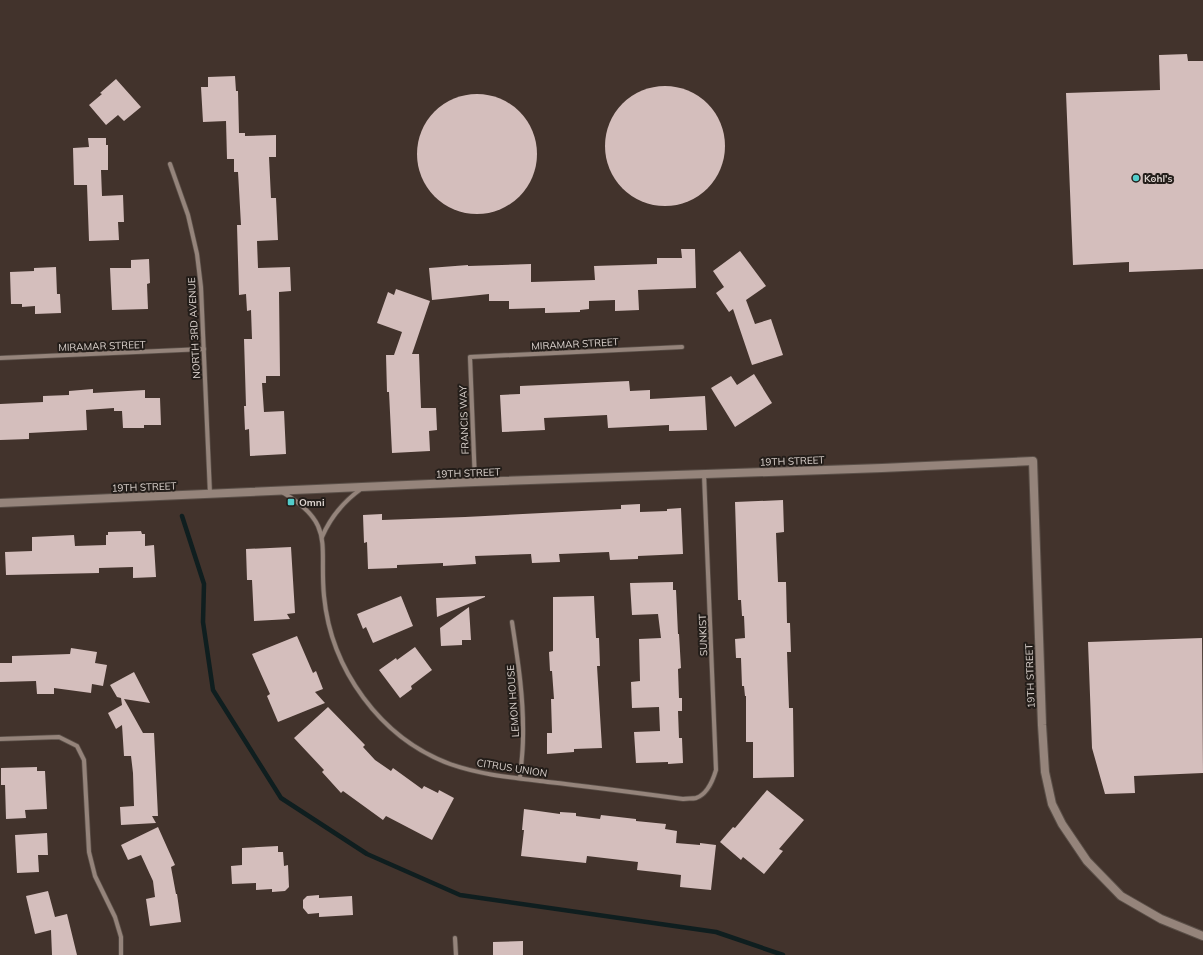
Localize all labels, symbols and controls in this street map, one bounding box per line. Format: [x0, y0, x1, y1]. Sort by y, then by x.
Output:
place label: Kohl's [1144, 172, 1173, 185]
marker: Kohl's [1131, 173, 1141, 183]
street label: NORTH 3RD AVENUE [185, 277, 203, 379]
street label: MIRAMAR STREET [531, 335, 619, 353]
street label: MIRAMAR STREET [58, 338, 146, 354]
street label: FRANCIS WAY [456, 384, 472, 455]
street label: 19TH STREET [759, 453, 825, 469]
street label: 19TH STREET [435, 465, 501, 481]
street label: 19TH STREET [111, 479, 177, 495]
place label: Omni [299, 496, 325, 509]
marker: Omni [286, 497, 296, 507]
street label: SUNKIST [696, 614, 710, 656]
street label: 19TH STREET [1022, 643, 1038, 709]
street label: LEMON HOUSE [504, 664, 522, 738]
street label: CITRUS UNION [476, 756, 548, 780]

